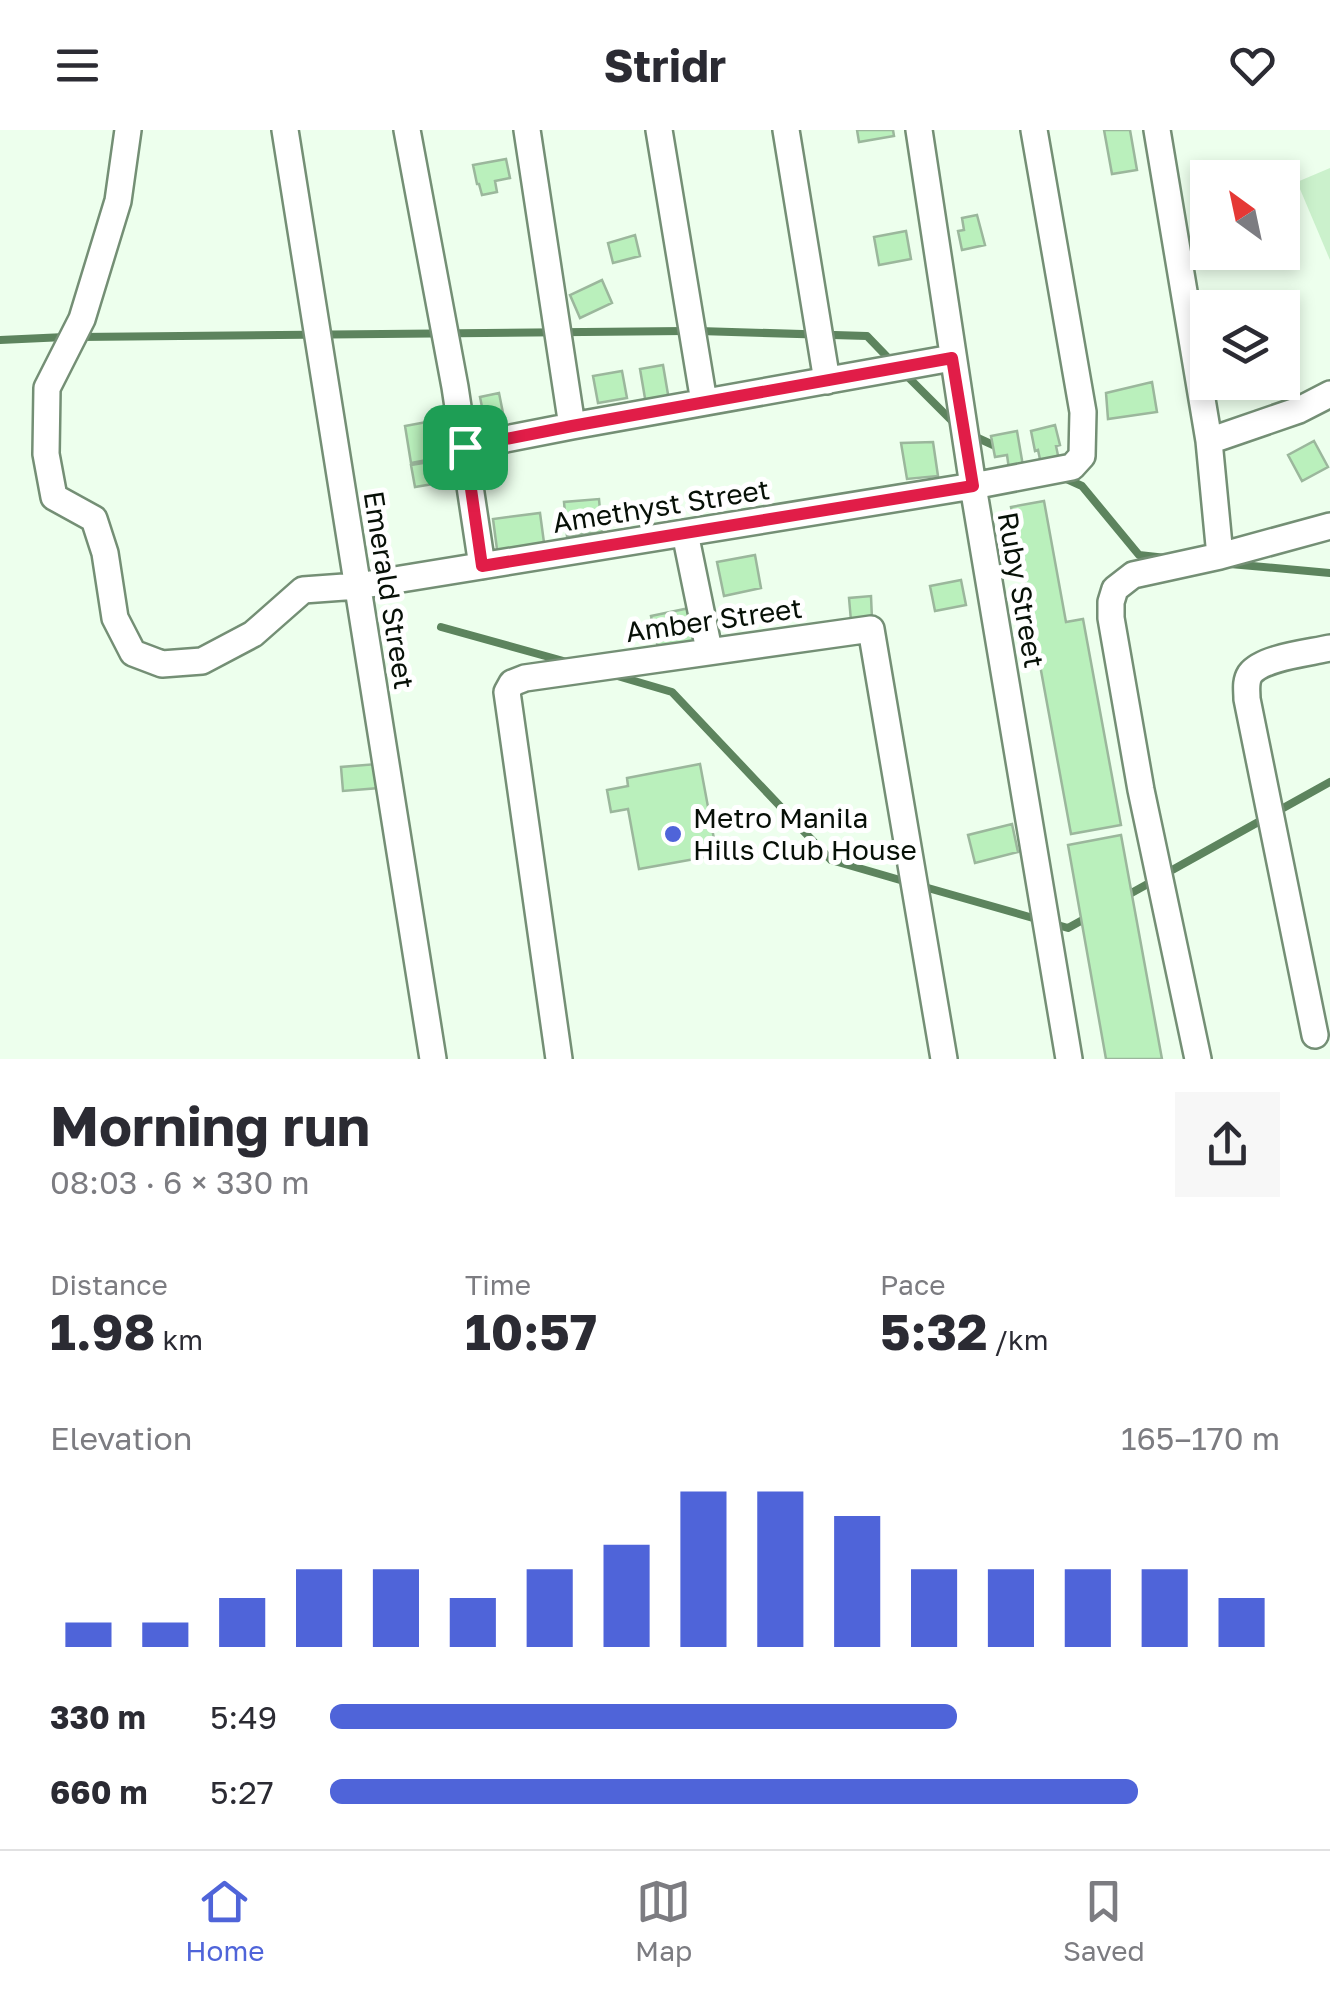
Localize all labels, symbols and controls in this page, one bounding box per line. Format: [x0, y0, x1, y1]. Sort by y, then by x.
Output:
icon: menu [50, 38, 105, 93]
text: Stridr [604, 38, 726, 92]
icon: heart [1225, 38, 1280, 93]
north arrow [1190, 160, 1300, 270]
map controls [1190, 160, 1300, 400]
button: layers [1190, 290, 1300, 400]
pin [423, 405, 508, 490]
icon: arrive [438, 420, 493, 475]
street label: Amethyst Street [550, 472, 772, 539]
street label: Emerald Street [358, 488, 421, 691]
street label: Ruby Street [992, 509, 1051, 670]
street label: Amber Street [624, 591, 804, 648]
place label: Metro Manila Hills Club House [693, 801, 917, 866]
marker: Metro Manila Hills Club House [662, 823, 684, 845]
text: Morning run [50, 1092, 370, 1158]
button: share [1175, 1092, 1280, 1197]
text: 08:03 · 6 × 330 m [50, 1163, 310, 1201]
text: Distance [50, 1268, 168, 1301]
text: Time [465, 1268, 531, 1301]
text: Pace [880, 1268, 945, 1301]
text: 1.98 [50, 1301, 156, 1361]
text: 10:57 [465, 1301, 597, 1361]
text: 5:32 [880, 1301, 988, 1361]
text: km [156, 1323, 203, 1356]
text: /km [988, 1323, 1049, 1356]
text: Elevation [50, 1419, 192, 1457]
text: 165–170 m [1121, 1419, 1280, 1457]
text: 330 m [50, 1698, 146, 1736]
text: 5:49 [210, 1698, 277, 1736]
text: 660 m [50, 1773, 147, 1811]
text: 5:27 [210, 1773, 274, 1811]
tab: Home [185, 1874, 264, 1967]
tab: Map [635, 1874, 692, 1967]
tab: Saved [1063, 1874, 1145, 1967]

